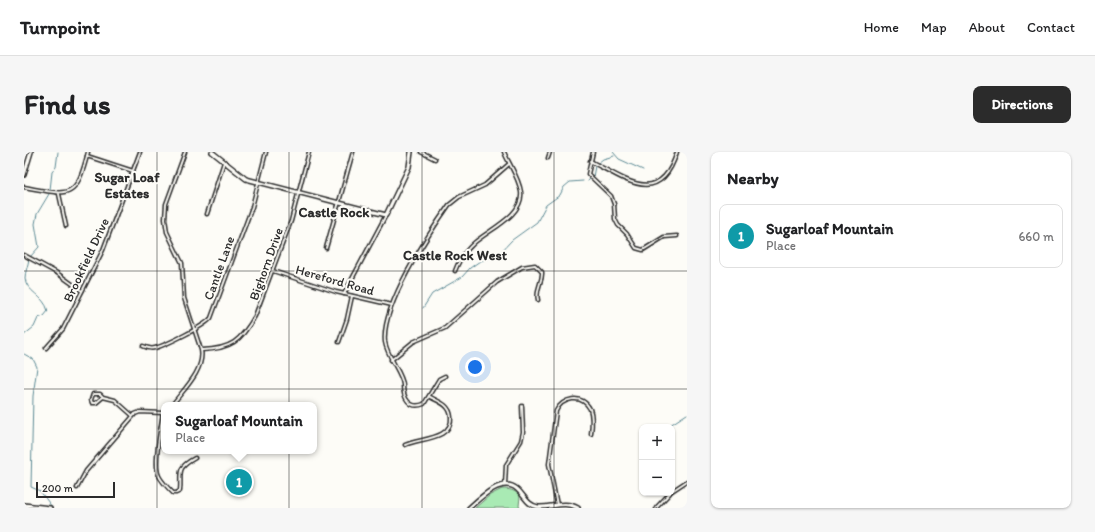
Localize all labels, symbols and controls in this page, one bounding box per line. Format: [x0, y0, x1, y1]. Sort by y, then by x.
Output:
text: Turnpoint [20, 16, 100, 39]
text: Home [864, 19, 899, 36]
text: Map [921, 19, 947, 36]
text: About [969, 19, 1005, 36]
text: Contact [1027, 19, 1075, 36]
button: Directions [973, 86, 1071, 123]
text: Find us [24, 87, 111, 121]
text: Nearby [727, 168, 779, 188]
district label: Sugar Loaf Estates [95, 169, 160, 202]
district label: Castle Rock [299, 204, 370, 221]
street label: Brookfield Drive [60, 216, 112, 304]
text: Sugarloaf Mountain [766, 220, 894, 238]
street label: Bighorn Drive [246, 226, 286, 302]
text: 1 [738, 229, 744, 244]
text: 660 m [1018, 229, 1054, 244]
street label: Cantle Lane [200, 234, 238, 302]
text: Place [766, 238, 796, 253]
district label: Castle Rock West [403, 247, 508, 264]
street label: Hereford Road [294, 262, 376, 298]
your location [465, 357, 485, 377]
popup [161, 402, 317, 454]
text: Sugarloaf Mountain [175, 412, 303, 430]
map controls [639, 424, 675, 496]
button: + [639, 424, 675, 460]
text: Place [175, 430, 205, 445]
button: − [639, 460, 675, 496]
pin: 1 [226, 467, 252, 497]
scale bar [36, 480, 115, 499]
text: 200 m [42, 482, 73, 495]

